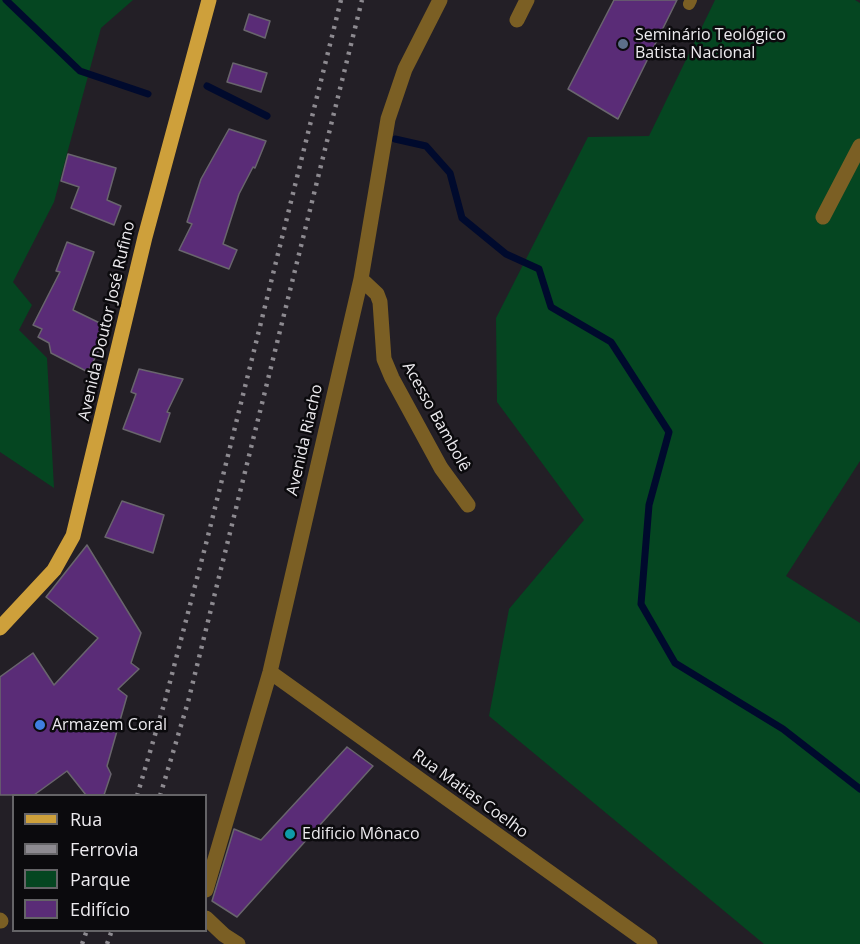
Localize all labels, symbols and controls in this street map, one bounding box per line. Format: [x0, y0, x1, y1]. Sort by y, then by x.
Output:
place label: Seminário Teológico Batista Nacional [635, 25, 786, 63]
marker: Seminário Teológico Batista Nacional [616, 37, 630, 51]
street label: Avenida Doutor José Rufino [75, 219, 139, 423]
street label: Acesso Bambolê [398, 359, 474, 475]
street label: Avenida Riacho [283, 382, 327, 498]
place label: Armazem Coral [52, 715, 167, 735]
marker: Armazem Coral [33, 718, 47, 732]
street label: Rua Matias Coelho [408, 746, 532, 842]
legend [12, 794, 207, 932]
text: Rua [70, 807, 102, 831]
place label: Edificio Mônaco [302, 824, 420, 844]
marker: Edificio Mônaco [283, 827, 297, 841]
text: Ferrovia [70, 837, 138, 861]
text: Parque [70, 867, 130, 891]
text: Edifício [70, 897, 130, 921]

